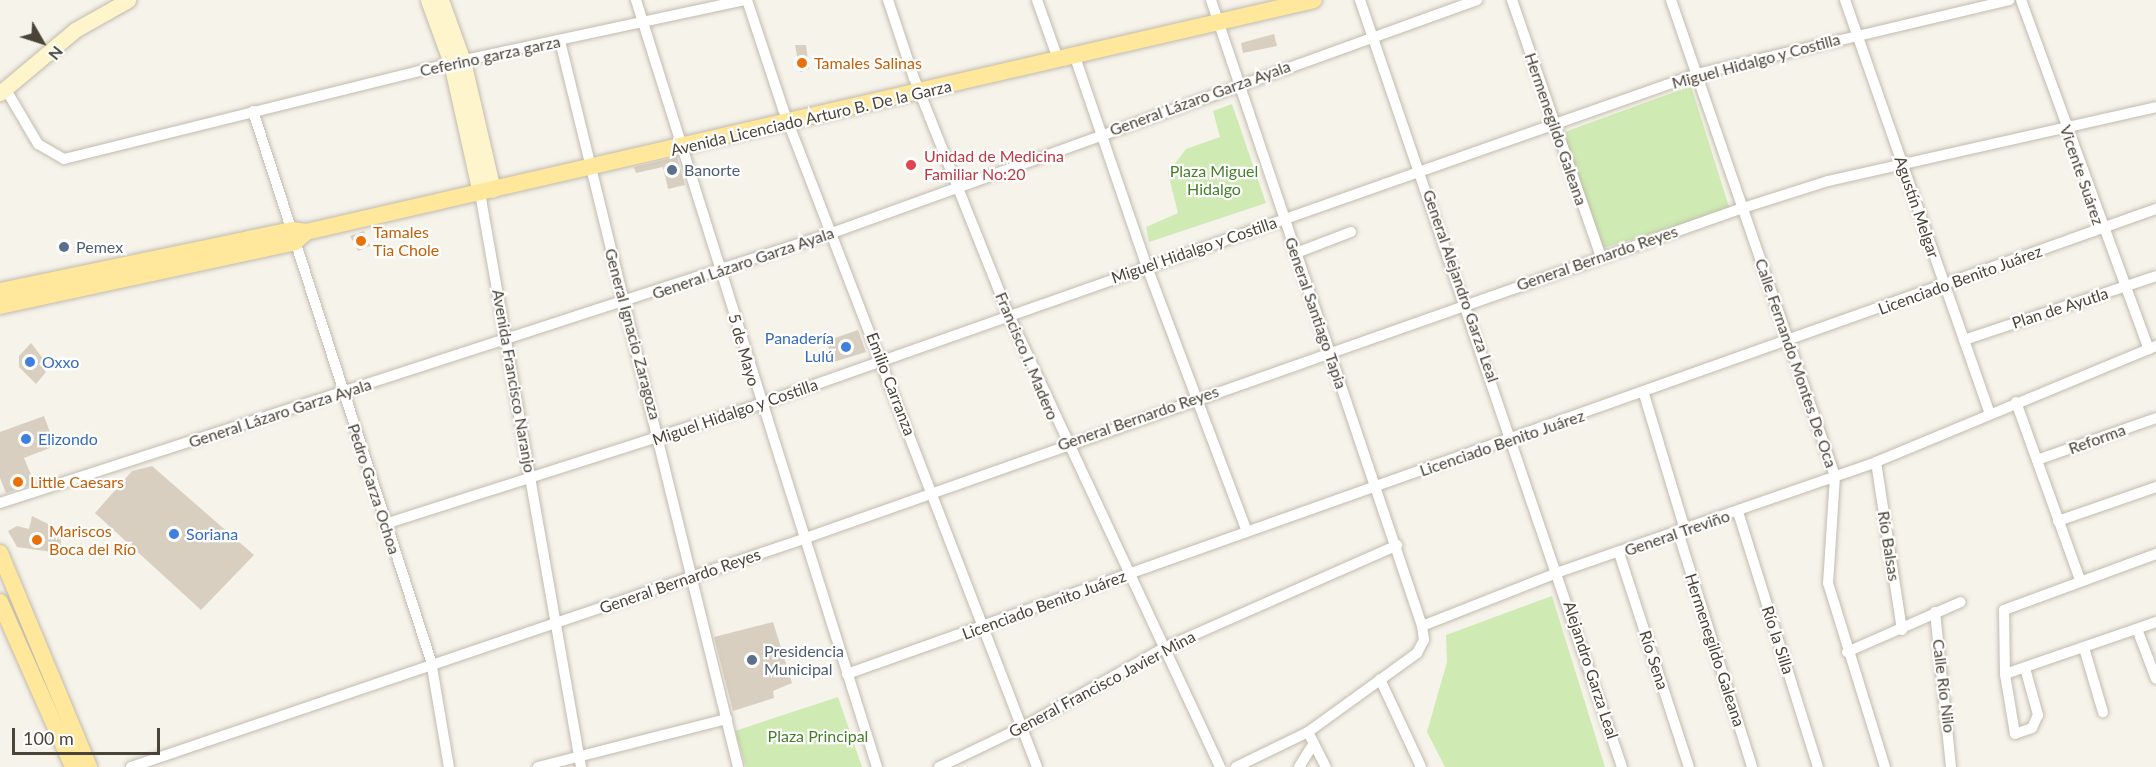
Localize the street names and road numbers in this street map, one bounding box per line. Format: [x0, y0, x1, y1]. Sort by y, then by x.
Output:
street label: Miguel Hidalgo y Costilla [1669, 29, 1843, 93]
street label: Ceferino garza garza [418, 32, 562, 80]
street label: Hermenegildo Galeana [1521, 50, 1591, 208]
street label: General Lázaro Garza Ayala [1107, 56, 1293, 140]
street label: Avenida Licenciado Arturo B. De la Garza [668, 76, 954, 160]
street label: Vicente Suárez [2056, 123, 2108, 227]
street label: Agustín Melgar [1891, 153, 1943, 261]
street label: General Alejandro Garza Leal [1419, 187, 1503, 385]
street label: Miguel Hidalgo y Costilla [1108, 213, 1280, 287]
street label: General Bernardo Reyes [1514, 221, 1680, 295]
street label: General Lázaro Garza Ayala [649, 223, 837, 303]
street label: General Santiago Tapia [1281, 234, 1351, 392]
street label: Licenciado Benito Juárez [1875, 241, 2045, 319]
street label: General Ignacio Zaragoza [601, 246, 665, 422]
street label: Calle Fernando Montes De Oca [1751, 256, 1841, 470]
street label: Plan de Ayutla [2009, 283, 2111, 333]
street label: Avenida Francisco Naranjo [488, 288, 540, 474]
street label: Francisco I. Madero [991, 289, 1063, 423]
street label: 5 de Mayo [725, 312, 763, 388]
street label: Emilio Carranza [863, 330, 919, 438]
street label: General Lázaro Garza Ayala [186, 374, 374, 452]
street label: Miguel Hidalgo y Costilla [649, 375, 821, 449]
street label: General Bernardo Reyes [1055, 381, 1221, 455]
street label: Licenciado Benito Juárez [1417, 406, 1587, 480]
street label: Reforma [2066, 420, 2128, 458]
street label: Pedro Garza Ochoa [344, 421, 404, 557]
street label: General Treviño [1622, 506, 1732, 560]
street label: Río Balsas [1874, 510, 1904, 582]
street label: General Bernardo Reyes [597, 544, 763, 618]
street label: Licenciado Benito Juárez [959, 566, 1129, 644]
street label: Hermenegildo Galeana [1681, 571, 1749, 729]
street label: Alejandro Garza Leal [1560, 599, 1622, 741]
street label: Río la Silla [1758, 603, 1798, 677]
street label: General Francisco Javier Mina [1005, 626, 1199, 742]
street label: Río Sena [1635, 628, 1673, 692]
street label: Calle Río Nilo [1929, 638, 1959, 734]

